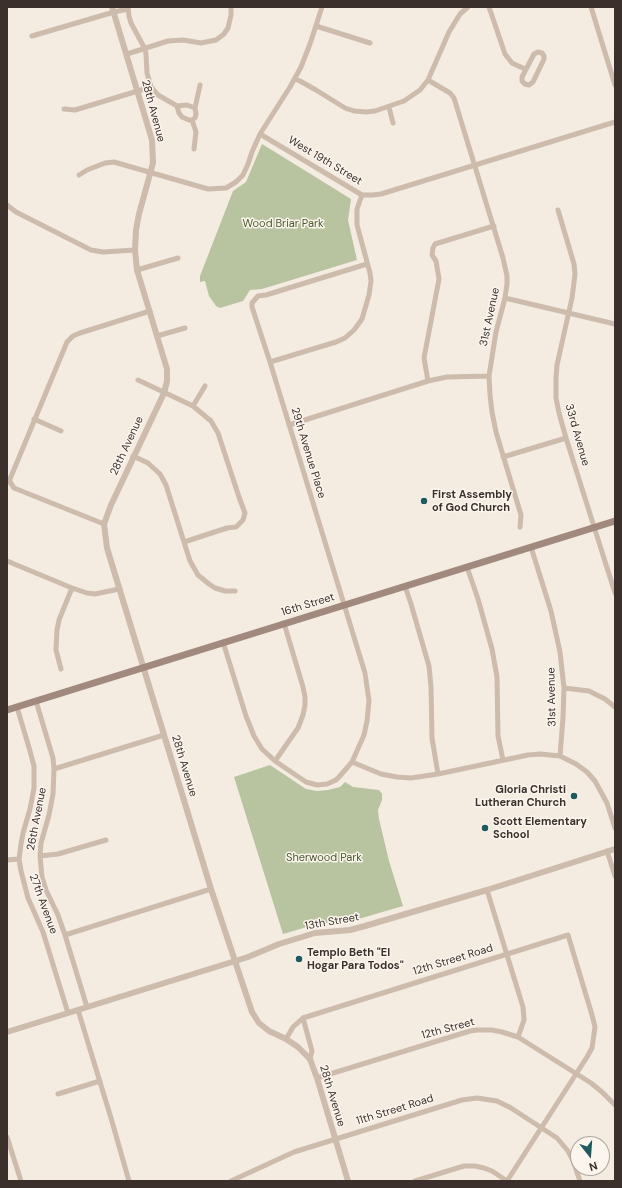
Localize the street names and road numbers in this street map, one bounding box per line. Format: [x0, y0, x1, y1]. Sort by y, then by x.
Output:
street label: 28th Avenue [138, 78, 168, 144]
street label: West 19th Street [286, 134, 364, 188]
street label: 31st Avenue [477, 286, 503, 348]
street label: 33rd Avenue [562, 402, 592, 468]
street label: 29th Avenue Place [288, 406, 328, 500]
street label: 28th Avenue [108, 414, 146, 478]
street label: 16th Street [280, 591, 336, 619]
street label: 31st Avenue [545, 667, 559, 727]
street label: 28th Avenue [168, 734, 200, 798]
street label: 26th Avenue [24, 786, 50, 852]
street label: 27th Avenue [26, 872, 60, 936]
street label: 13th Street [304, 911, 360, 933]
street label: 12th Street Road [411, 942, 495, 978]
street label: 12th Street [420, 1016, 476, 1042]
street label: 28th Avenue [316, 1064, 348, 1128]
street label: 11th Street Road [355, 1092, 435, 1128]

